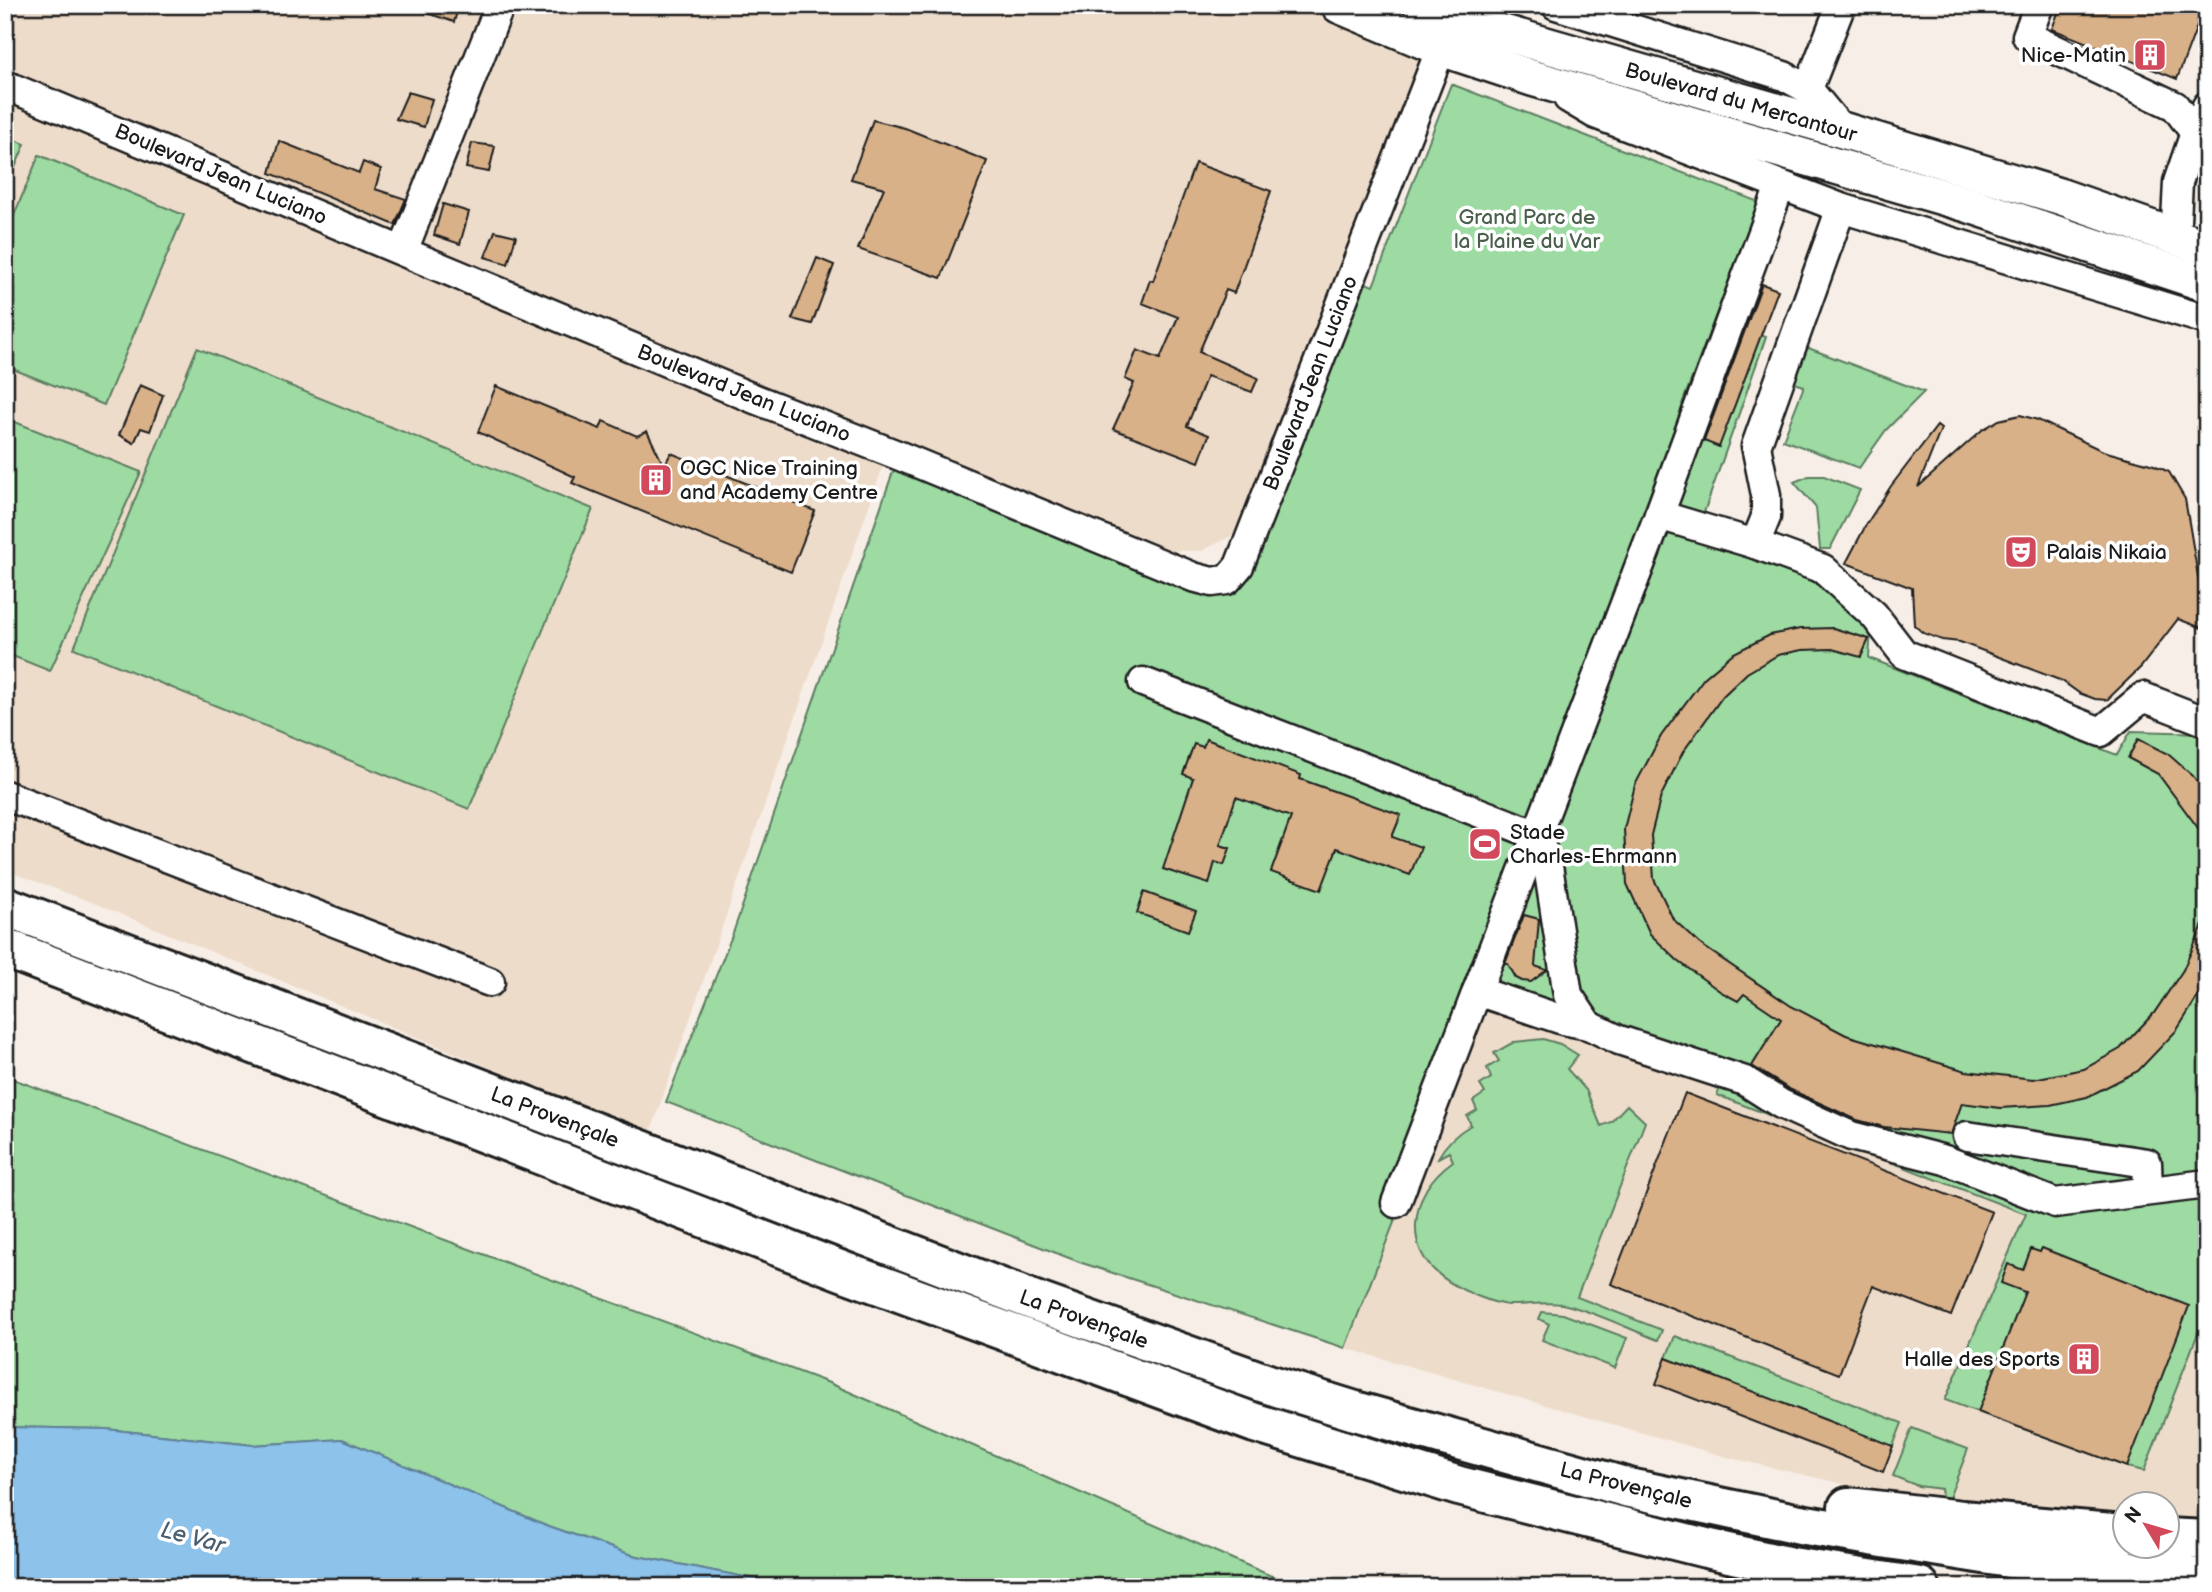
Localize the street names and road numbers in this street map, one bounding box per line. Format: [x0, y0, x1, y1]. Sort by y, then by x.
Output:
street label: Boulevard du Mercantour [1622, 57, 1860, 148]
street label: Boulevard Jean Luciano [111, 118, 331, 231]
street label: Boulevard Jean Luciano [1258, 272, 1363, 494]
street label: Boulevard Jean Luciano [633, 339, 854, 448]
street label: La Provençale [487, 1082, 622, 1153]
street label: La Provençale [1016, 1285, 1152, 1354]
street label: La Provençale [1557, 1457, 1695, 1514]

